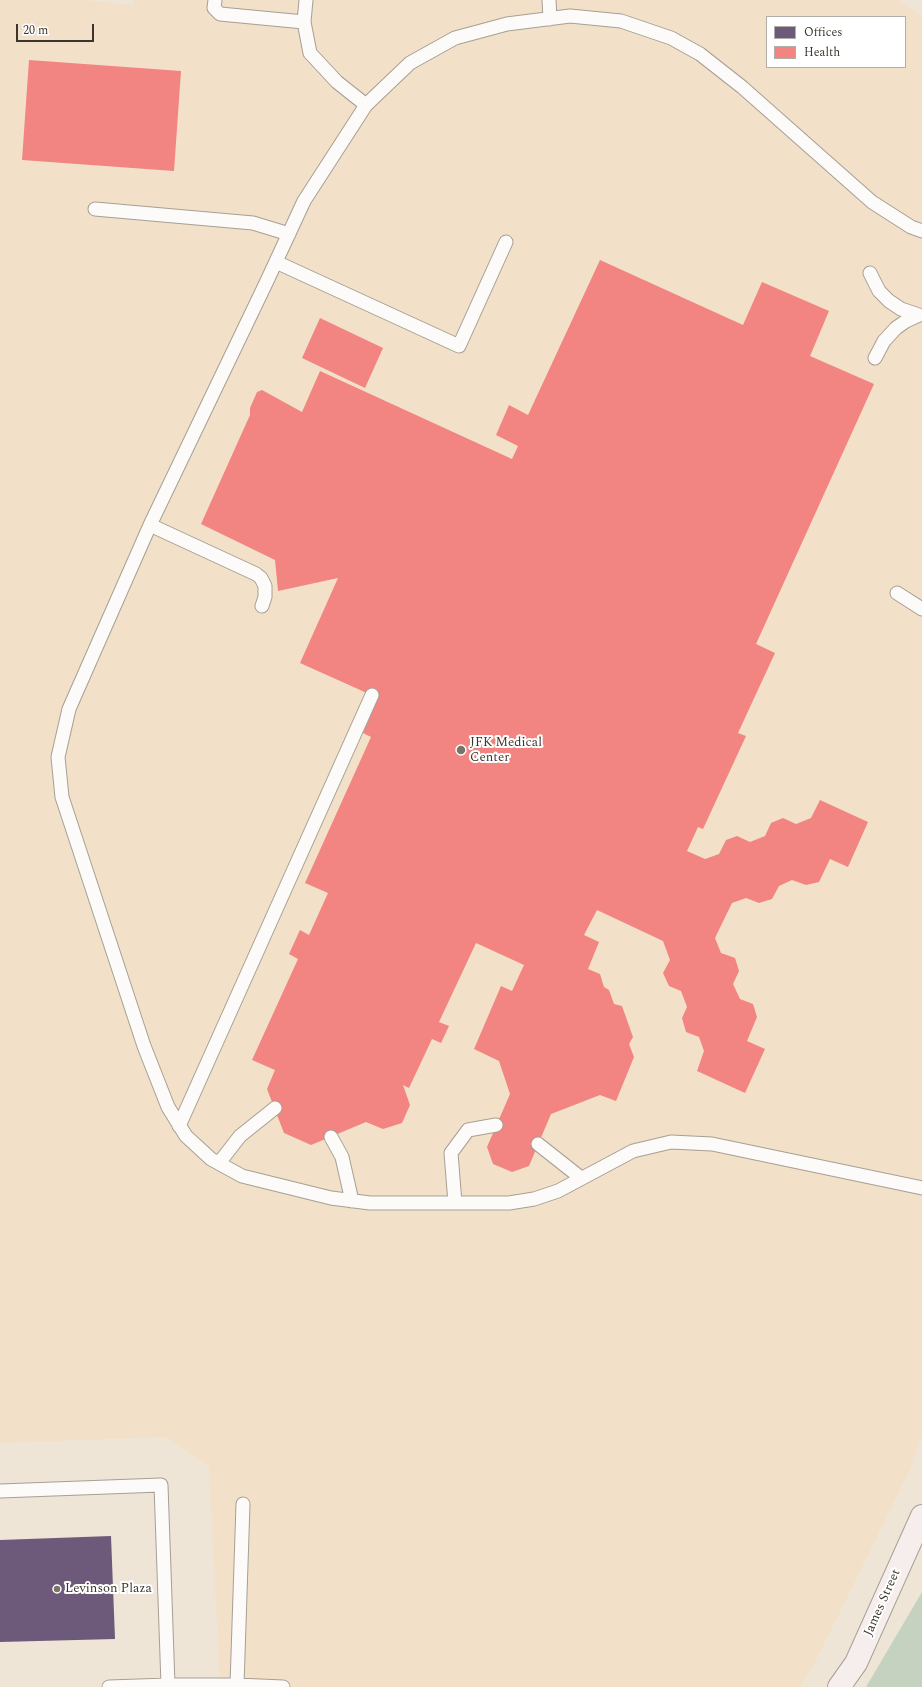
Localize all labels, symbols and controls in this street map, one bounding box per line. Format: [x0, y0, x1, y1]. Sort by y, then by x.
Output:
scale bar [18, 16, 96, 42]
legend [766, 16, 906, 68]
text: 20 m [23, 21, 48, 40]
text: Offices [804, 23, 843, 42]
text: Health [804, 43, 840, 62]
place label: JFK Medical Center [470, 735, 542, 766]
marker: JFK Medical Center [455, 744, 467, 756]
street label: James Street [861, 1567, 905, 1639]
place label: Levinson Plaza [65, 1581, 152, 1597]
marker: Levinson Plaza [52, 1584, 62, 1594]

